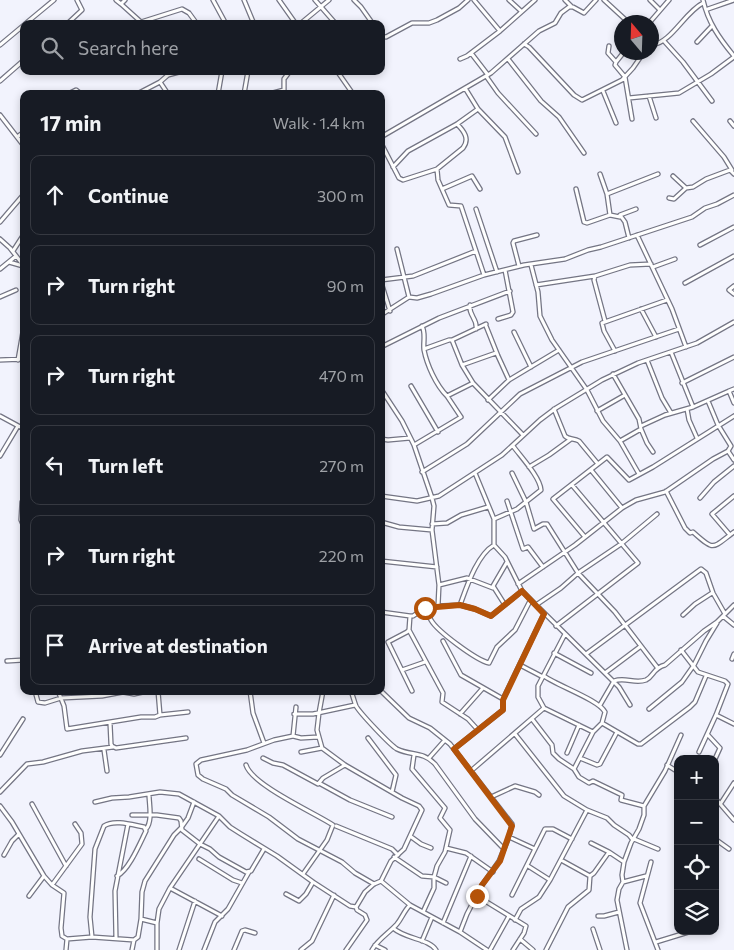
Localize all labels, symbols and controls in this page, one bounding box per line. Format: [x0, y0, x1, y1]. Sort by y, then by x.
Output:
north arrow [614, 15, 659, 60]
search box [20, 20, 385, 75]
icon: search [38, 34, 66, 62]
text: Search here [78, 36, 178, 59]
text: 17 min [40, 110, 101, 135]
text: Walk · 1.4 km [273, 113, 365, 132]
icon: ahead [41, 181, 69, 209]
text: Continue [88, 184, 168, 207]
text: 300 m [317, 186, 364, 205]
icon: right [41, 271, 69, 299]
text: Turn right [88, 274, 175, 297]
text: 90 m [327, 276, 364, 295]
icon: right [41, 361, 69, 389]
text: Turn right [88, 364, 175, 387]
text: 470 m [319, 366, 364, 385]
icon: left [41, 451, 69, 479]
text: Turn left [88, 454, 163, 477]
text: 270 m [319, 456, 364, 475]
icon: right [41, 541, 69, 569]
text: Turn right [88, 544, 175, 567]
text: 220 m [319, 546, 364, 565]
route start [414, 597, 437, 620]
icon: arrive [41, 631, 69, 659]
text: Arrive at destination [88, 634, 268, 657]
map controls [674, 755, 719, 935]
button: + [674, 755, 719, 800]
button: − [674, 800, 719, 845]
button: locate [674, 845, 719, 890]
route end [466, 885, 489, 908]
button: layers [674, 890, 719, 935]

